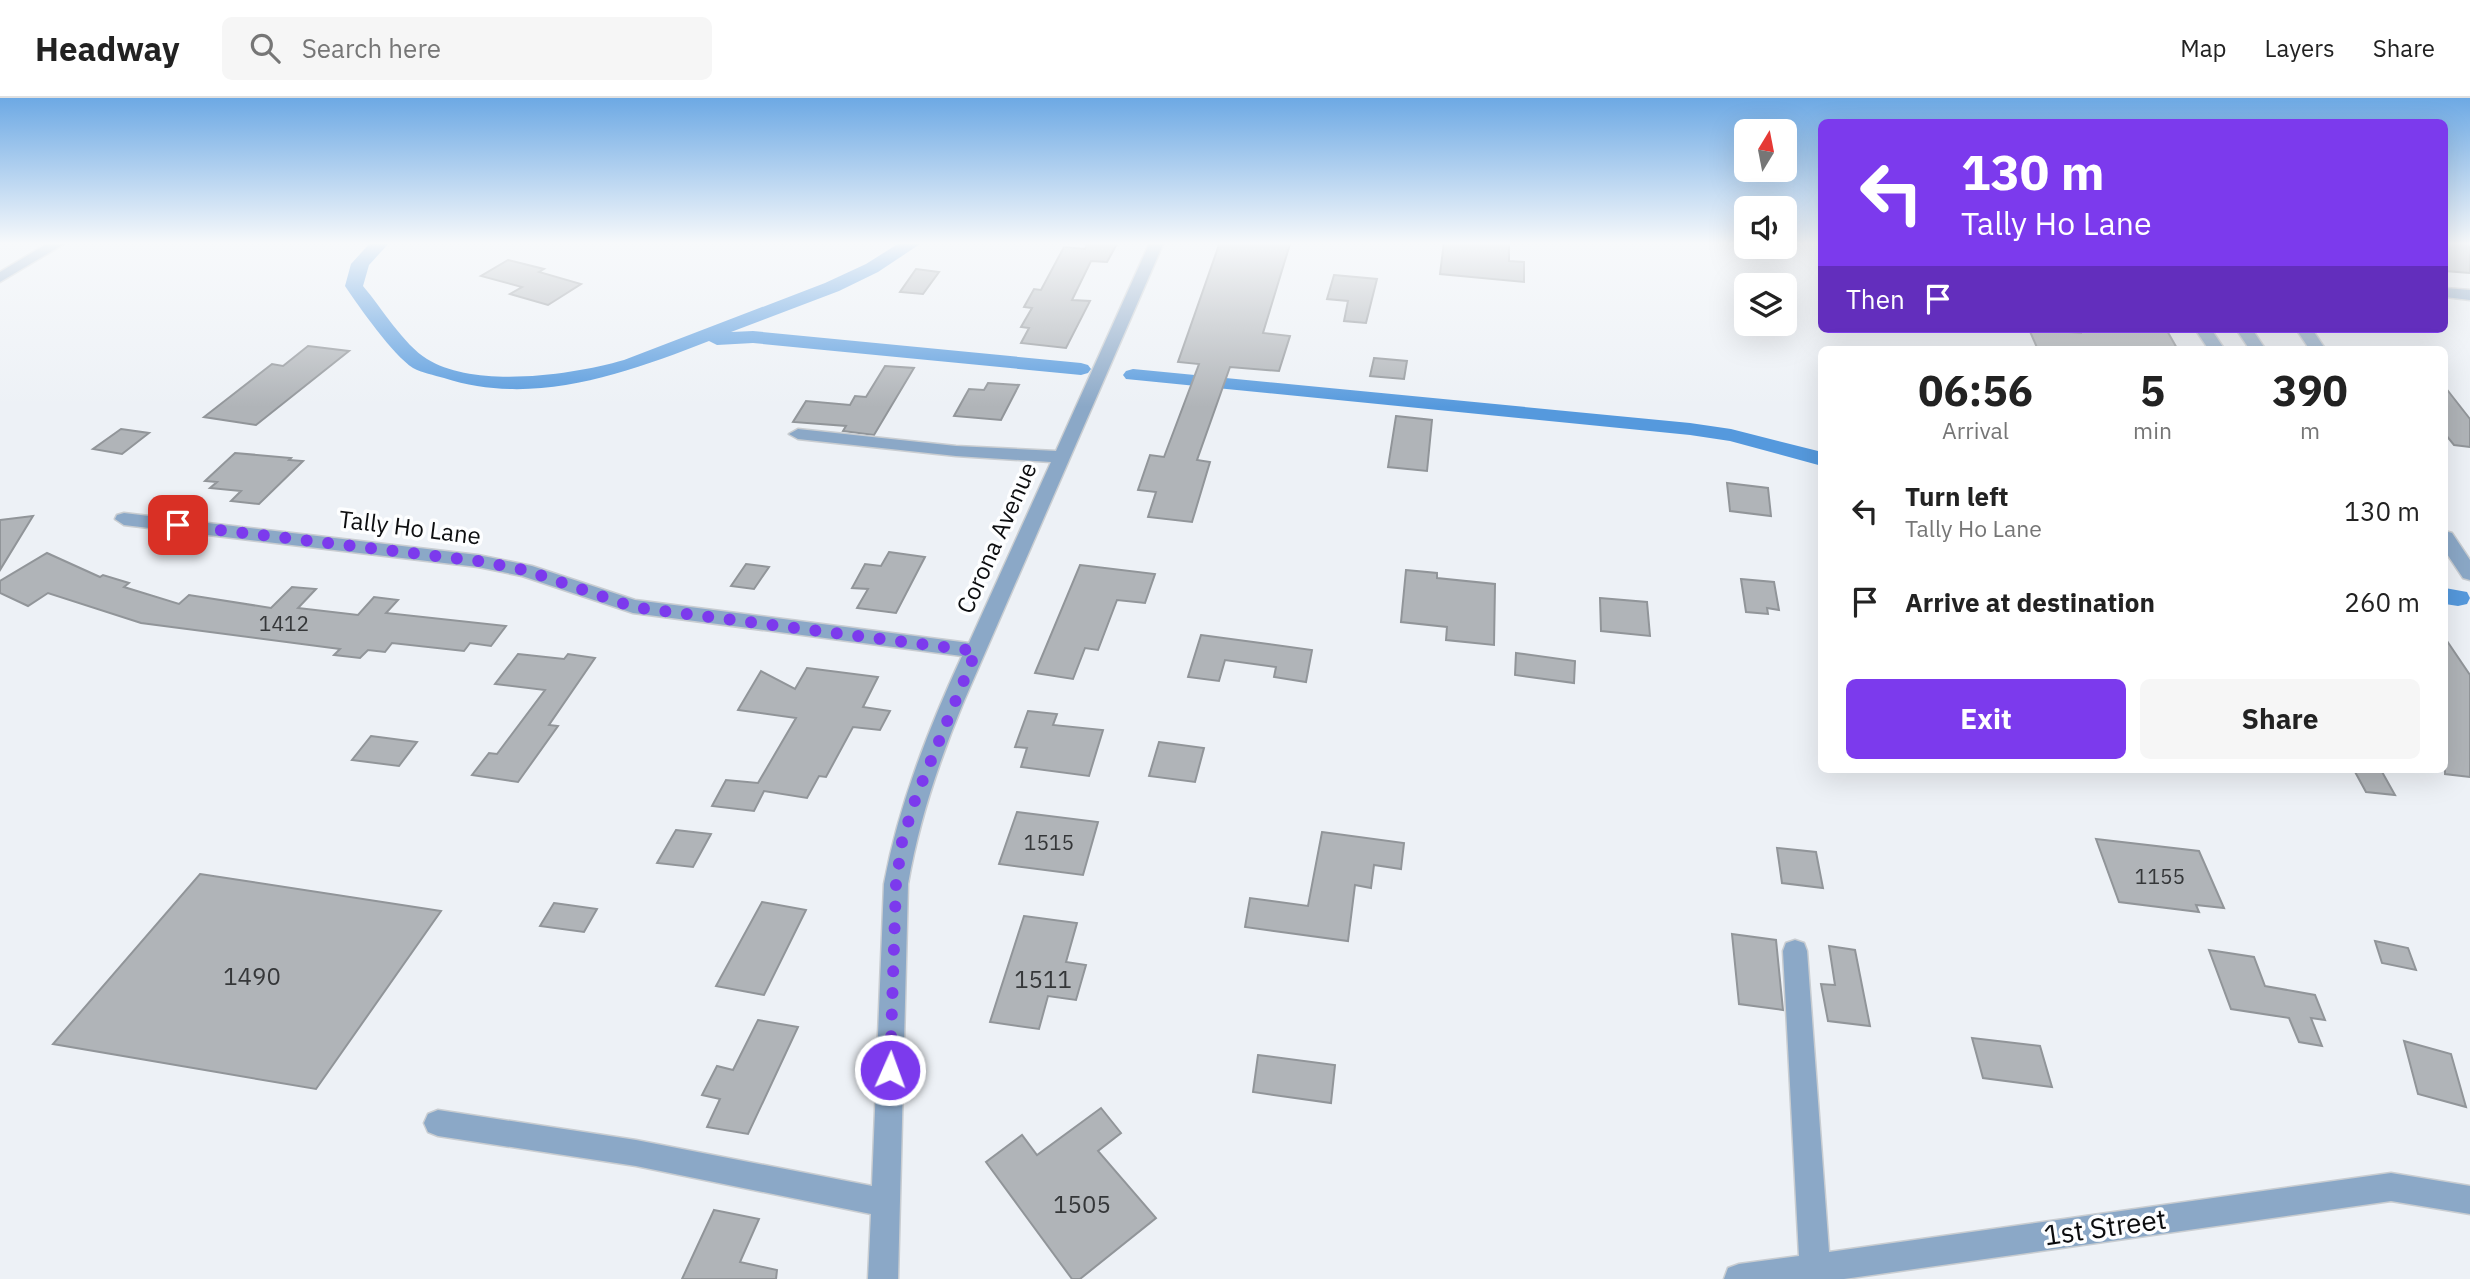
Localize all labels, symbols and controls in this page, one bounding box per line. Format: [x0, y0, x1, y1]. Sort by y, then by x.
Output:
search box [222, 17, 712, 80]
text: Headway [35, 27, 180, 70]
icon: search [246, 29, 284, 67]
text: Search here [302, 31, 441, 65]
text: Map [2180, 32, 2227, 64]
text: Layers [2265, 32, 2335, 64]
text: Share [2373, 32, 2435, 64]
north arrow [1734, 119, 1797, 182]
map controls [1734, 119, 1797, 336]
text: 130 m [1961, 140, 2105, 203]
icon: left [1846, 147, 1937, 238]
button: sound [1734, 196, 1797, 259]
text: Tally Ho Lane [1961, 202, 2152, 244]
button: layers [1734, 273, 1797, 336]
icon: arrive [1919, 280, 1957, 318]
text: Then [1846, 282, 1905, 316]
text: 06:56 [1918, 363, 2033, 418]
text: 5 [2140, 363, 2165, 418]
text: 390 [2272, 363, 2348, 418]
text: Arrival [1942, 415, 2009, 445]
text: min [2133, 415, 2172, 445]
text: m [2300, 415, 2320, 445]
street label: Corona Avenue [948, 457, 1044, 618]
text: Turn left [1905, 479, 2008, 513]
icon: left [1846, 492, 1884, 530]
text: 130 m [2344, 494, 2420, 528]
pin [148, 495, 208, 555]
street label: Tally Ho Lane [337, 502, 483, 552]
icon: arrive [159, 506, 197, 544]
text: Tally Ho Lane [1905, 513, 2042, 543]
icon: arrive [1846, 583, 1884, 621]
text: Arrive at destination [1905, 585, 2155, 619]
text: 260 m [2344, 585, 2420, 619]
house number: 1412 [259, 609, 309, 637]
button: Exit [1846, 679, 2126, 759]
button: Share [2140, 679, 2420, 759]
house number: 1515 [1024, 828, 1074, 856]
house number: 1155 [2135, 862, 2185, 890]
house number: 1490 [223, 960, 281, 992]
house number: 1511 [1014, 963, 1072, 995]
position arrow [853, 1033, 927, 1107]
house number: 1505 [1053, 1188, 1111, 1220]
street label: 1st Street [2041, 1200, 2169, 1253]

